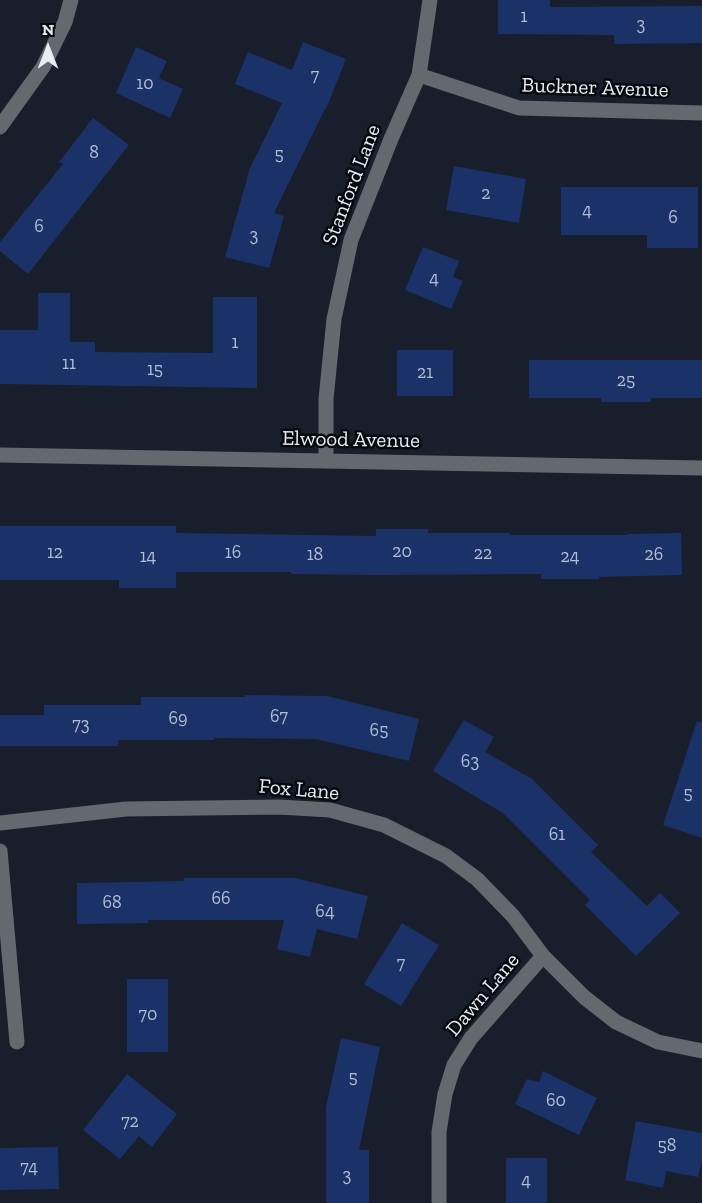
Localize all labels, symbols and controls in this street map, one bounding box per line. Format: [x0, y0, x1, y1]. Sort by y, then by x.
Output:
house number: 1 [521, 6, 527, 28]
house number: 3 [637, 14, 645, 36]
north arrow [18, 18, 78, 78]
text: N [42, 20, 54, 39]
house number: 7 [311, 65, 319, 87]
house number: 10 [136, 73, 154, 95]
street label: Buckner Avenue [521, 73, 669, 103]
street label: Stanford Lane [317, 121, 387, 249]
house number: 8 [89, 142, 99, 164]
house number: 5 [274, 144, 284, 166]
house number: 2 [481, 183, 491, 205]
house number: 4 [582, 200, 592, 222]
house number: 6 [668, 207, 678, 229]
house number: 6 [34, 216, 44, 238]
house number: 3 [250, 225, 258, 247]
house number: 4 [429, 268, 439, 290]
house number: 1 [232, 332, 238, 354]
house number: 11 [62, 353, 76, 375]
house number: 15 [147, 359, 163, 381]
house number: 21 [417, 362, 433, 384]
house number: 25 [617, 370, 635, 392]
street label: Elwood Avenue [282, 426, 420, 454]
house number: 20 [392, 541, 412, 563]
house number: 12 [47, 542, 63, 564]
house number: 16 [225, 542, 241, 564]
house number: 22 [474, 543, 492, 565]
house number: 18 [307, 544, 323, 566]
house number: 26 [645, 544, 663, 566]
house number: 14 [140, 546, 156, 568]
house number: 24 [561, 546, 579, 568]
house number: 67 [270, 706, 288, 728]
house number: 69 [168, 708, 188, 730]
house number: 73 [72, 714, 90, 736]
house number: 65 [370, 720, 388, 742]
house number: 63 [461, 751, 479, 773]
street label: Fox Lane [258, 774, 340, 806]
house number: 5 [683, 783, 693, 805]
house number: 61 [549, 824, 565, 846]
house number: 66 [211, 888, 231, 910]
house number: 68 [102, 892, 122, 914]
house number: 64 [315, 901, 335, 923]
street label: Dawn Lane [441, 948, 525, 1042]
house number: 7 [397, 953, 405, 975]
house number: 70 [139, 1004, 157, 1026]
house number: 5 [348, 1067, 358, 1089]
house number: 60 [546, 1090, 566, 1112]
house number: 72 [121, 1111, 139, 1133]
house number: 58 [658, 1135, 676, 1157]
house number: 74 [20, 1157, 38, 1179]
house number: 3 [343, 1165, 351, 1187]
house number: 4 [521, 1170, 531, 1192]

